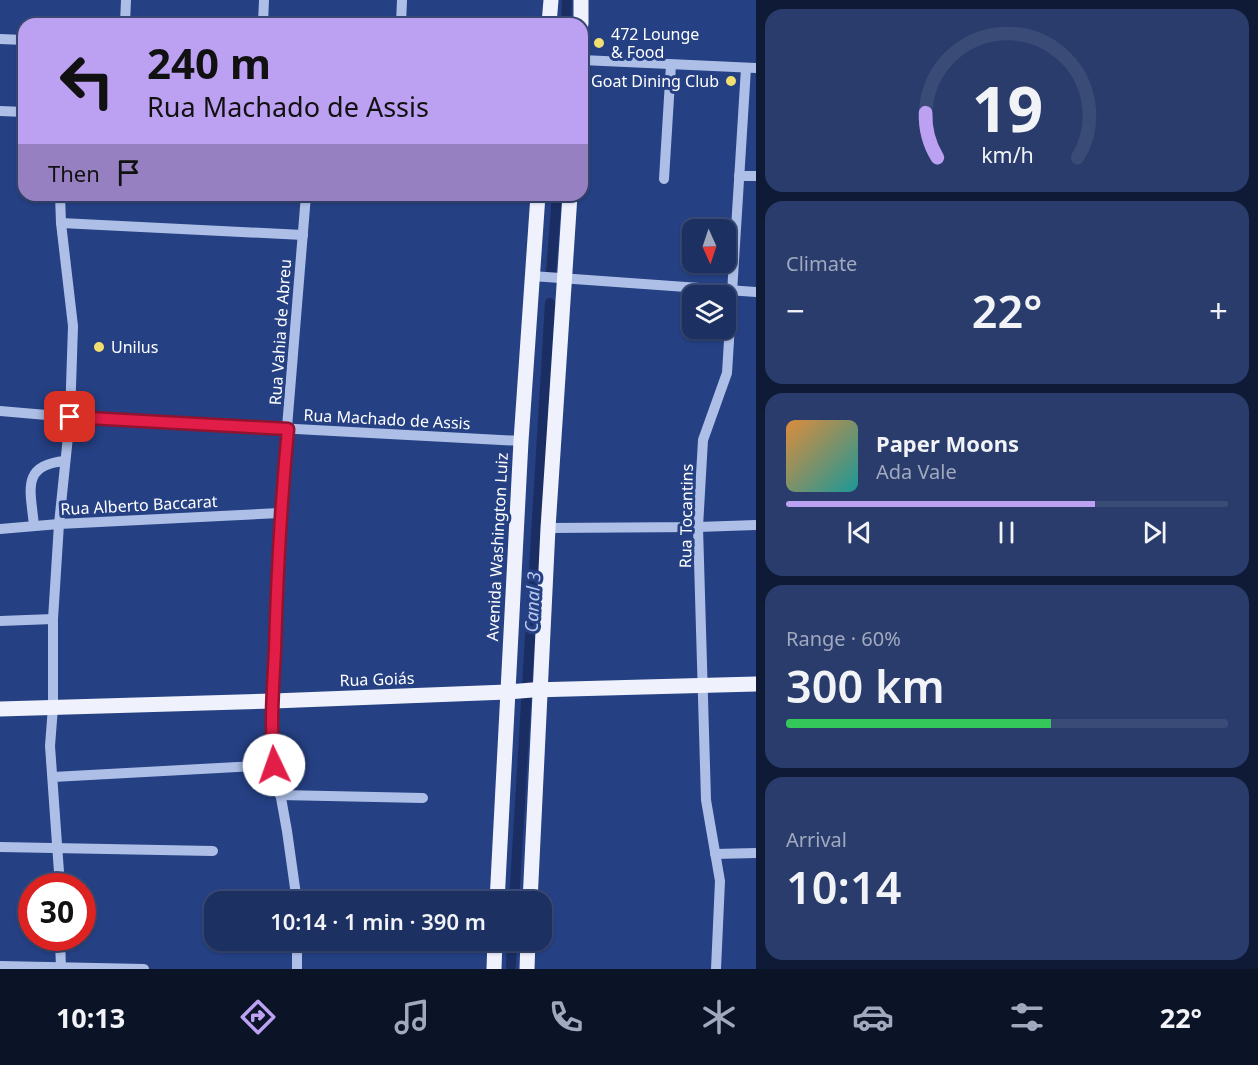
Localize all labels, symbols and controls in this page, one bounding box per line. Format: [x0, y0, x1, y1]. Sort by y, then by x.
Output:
place label: 472 Lounge & Food [611, 23, 699, 63]
text: 240 m [147, 34, 271, 91]
marker: 472 Lounge & Food [592, 36, 606, 50]
icon: left [48, 42, 126, 120]
text: 19 [971, 65, 1043, 150]
place label: Goat Dining Club [591, 70, 719, 92]
marker: Goat Dining Club [724, 74, 738, 88]
text: Rua Machado de Assis [147, 88, 429, 125]
text: km/h [981, 140, 1033, 169]
icon: arrive [112, 156, 145, 189]
text: Then [48, 158, 100, 188]
north arrow [682, 219, 736, 273]
map controls [682, 219, 736, 339]
text: Climate [786, 250, 857, 277]
street label: Rua Vahia de Abreu [264, 258, 296, 406]
text: 22° [972, 280, 1042, 341]
button: layers [682, 285, 736, 339]
text: − [786, 288, 805, 333]
text: + [1209, 288, 1228, 333]
place label: Unilus [111, 336, 158, 358]
marker: Unilus [92, 340, 106, 354]
pin [44, 391, 95, 442]
icon: arrive [53, 400, 86, 433]
street label: Rua Machado de Assis [303, 404, 471, 434]
text: Paper Moons [876, 428, 1019, 458]
street label: Avenida Washington Luiz [481, 452, 513, 642]
text: Ada Vale [876, 458, 957, 485]
street label: Rua Tocantins [674, 464, 698, 568]
street label: Rua Alberto Baccarat [60, 490, 218, 520]
icon: previous [843, 516, 876, 549]
icon: pause [990, 516, 1023, 549]
icon: next [1138, 516, 1171, 549]
water label: Canal 3 [518, 571, 546, 633]
text: Range · 60% [786, 625, 901, 652]
text: 300 km [786, 655, 945, 716]
street label: Rua Goiás [339, 667, 415, 691]
position arrow [242, 733, 306, 797]
text: Arrival [786, 826, 847, 853]
text: 10:14 [786, 856, 901, 917]
speed limit sign: 30 [18, 873, 96, 951]
text: 10:14 · 1 min · 390 m [270, 906, 486, 936]
icon: directions [237, 996, 279, 1038]
icon: music [391, 996, 433, 1038]
icon: phone [545, 996, 587, 1038]
icon: climate [698, 996, 740, 1038]
icon: car [852, 996, 894, 1038]
icon: filters [1006, 996, 1048, 1038]
text: 10:13 [56, 999, 125, 1036]
text: 22° [1160, 999, 1202, 1036]

